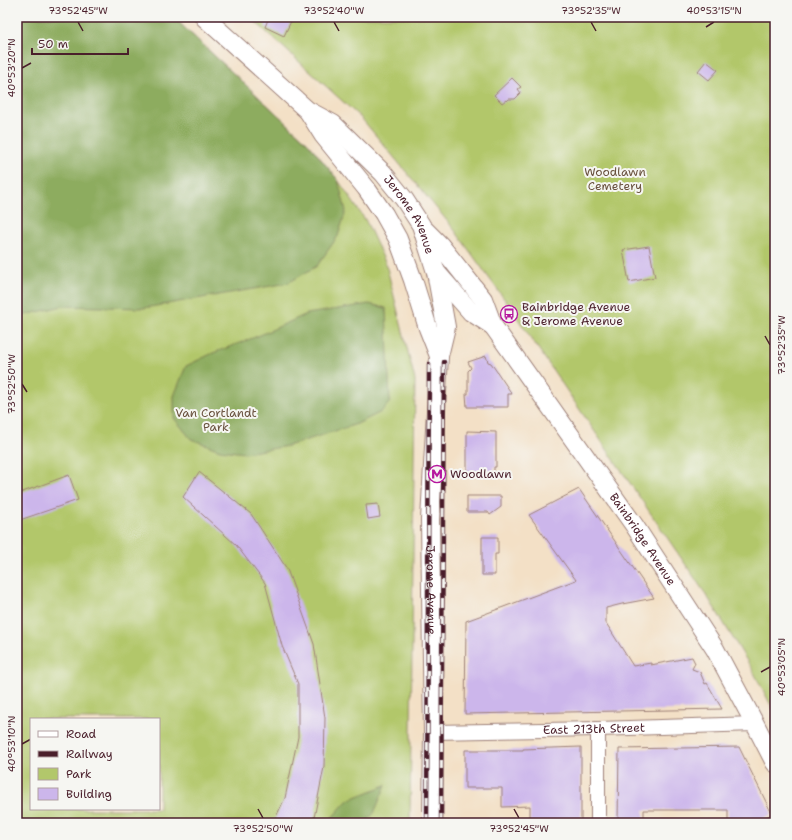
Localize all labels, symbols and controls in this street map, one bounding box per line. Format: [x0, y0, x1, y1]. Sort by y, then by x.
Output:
text: 73°52'45"W [48, 4, 108, 17]
text: 73°52'40"W [304, 4, 365, 17]
text: 73°52'35"W [561, 4, 621, 17]
text: 40°53'15"N [686, 4, 742, 17]
scale bar [32, 30, 128, 56]
text: 50 m [38, 36, 68, 52]
text: 40°53'20"N [5, 38, 18, 98]
park label: Woodlawn Cemetery [584, 164, 646, 194]
street label: Jerome Avenue [380, 172, 438, 256]
place label: Bainbridge Avenue & Jerome Avenue [522, 299, 631, 329]
bus stop icon: Bainbridge Avenue & Jerome Avenue [499, 304, 519, 324]
text: 73°52'35"W [775, 315, 788, 375]
text: 73°52'50"W [5, 353, 18, 414]
park label: Van Cortlandt Park [175, 405, 257, 435]
metro station icon: Woodlawn [427, 464, 447, 484]
place label: Woodlawn [450, 466, 512, 482]
street label: Bainbridge Avenue [606, 490, 680, 589]
street label: Jerome Avenue [422, 545, 440, 635]
text: 40°53'05"N [775, 638, 788, 696]
text: 40°53'10"N [5, 716, 18, 772]
legend [30, 718, 160, 810]
street label: East 213th Street [543, 720, 645, 738]
text: Road [66, 726, 97, 742]
text: Railway [66, 746, 113, 762]
text: Park [66, 766, 92, 782]
text: Building [66, 786, 112, 802]
text: 73°52'50"W [233, 822, 294, 835]
text: 73°52'45"W [489, 822, 549, 835]

